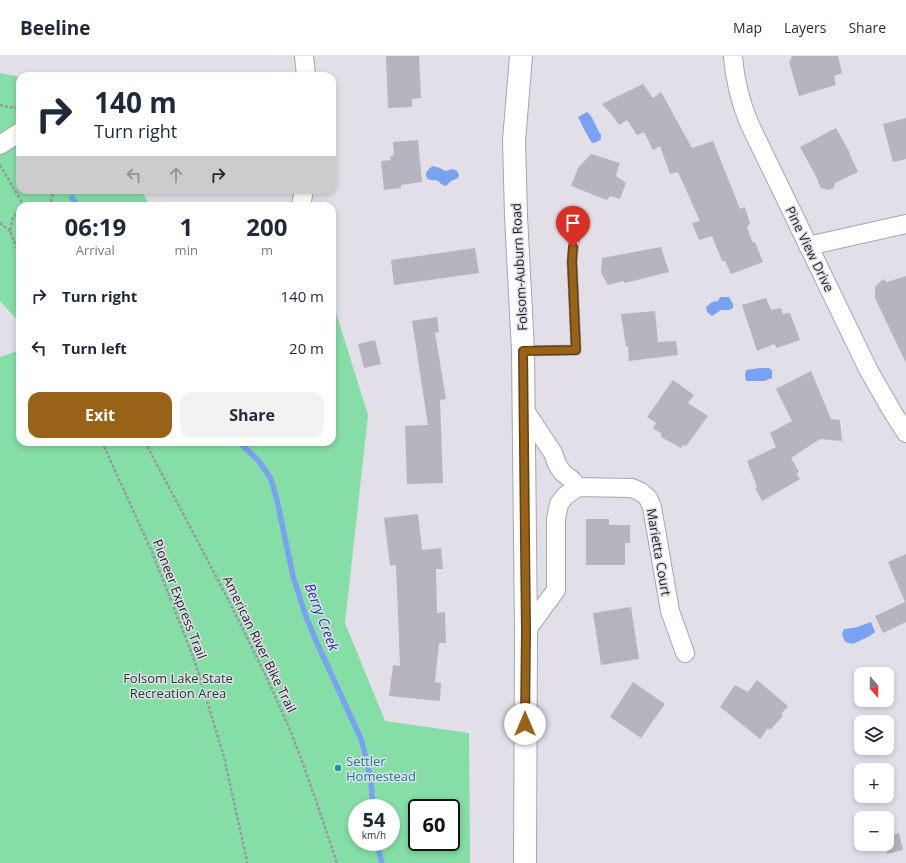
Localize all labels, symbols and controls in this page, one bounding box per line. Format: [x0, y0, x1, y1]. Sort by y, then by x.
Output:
text: Beeline [20, 15, 91, 41]
text: Map [733, 18, 762, 37]
text: Layers [784, 18, 826, 37]
text: Share [848, 18, 886, 37]
text: 140 m [94, 83, 177, 121]
icon: right [28, 88, 80, 140]
text: Turn right [94, 119, 177, 143]
icon: left [123, 164, 145, 186]
icon: ahead [165, 164, 187, 186]
icon: right [207, 164, 229, 186]
street label: Folsom-Auburn Road [507, 203, 531, 331]
street label: Pine View Drive [781, 203, 839, 295]
pin [556, 206, 590, 247]
text: 06:19 [64, 210, 126, 243]
text: 1 [179, 210, 193, 243]
text: 200 [246, 210, 288, 243]
icon: arrive [562, 212, 584, 234]
text: Arrival [76, 241, 115, 259]
text: min [175, 241, 198, 259]
text: m [261, 241, 273, 259]
icon: right [28, 285, 50, 307]
text: Turn right [62, 286, 137, 306]
text: 140 m [280, 286, 324, 306]
icon: left [28, 337, 50, 359]
text: Turn left [62, 338, 127, 358]
text: 20 m [289, 338, 324, 358]
button: Exit [28, 392, 172, 438]
button: Share [180, 392, 324, 438]
street label: Marietta Court [642, 507, 676, 598]
street label: Pioneer Express Trail [149, 537, 211, 661]
street label: American River Bike Trail [219, 573, 301, 715]
water label: Berry Creek [301, 580, 344, 654]
north arrow [854, 667, 894, 707]
map controls [854, 667, 894, 851]
park label: Folsom Lake State Recreation Area [123, 669, 233, 702]
position arrow [504, 703, 546, 745]
button: layers [854, 715, 894, 755]
place label: Settler Homestead [346, 752, 416, 785]
marker: Settler Homestead [333, 763, 343, 773]
button: + [854, 763, 894, 803]
speed limit sign: 60 [408, 799, 460, 851]
text: 54 [363, 806, 385, 833]
button: − [854, 811, 894, 851]
text: km/h [362, 828, 386, 842]

